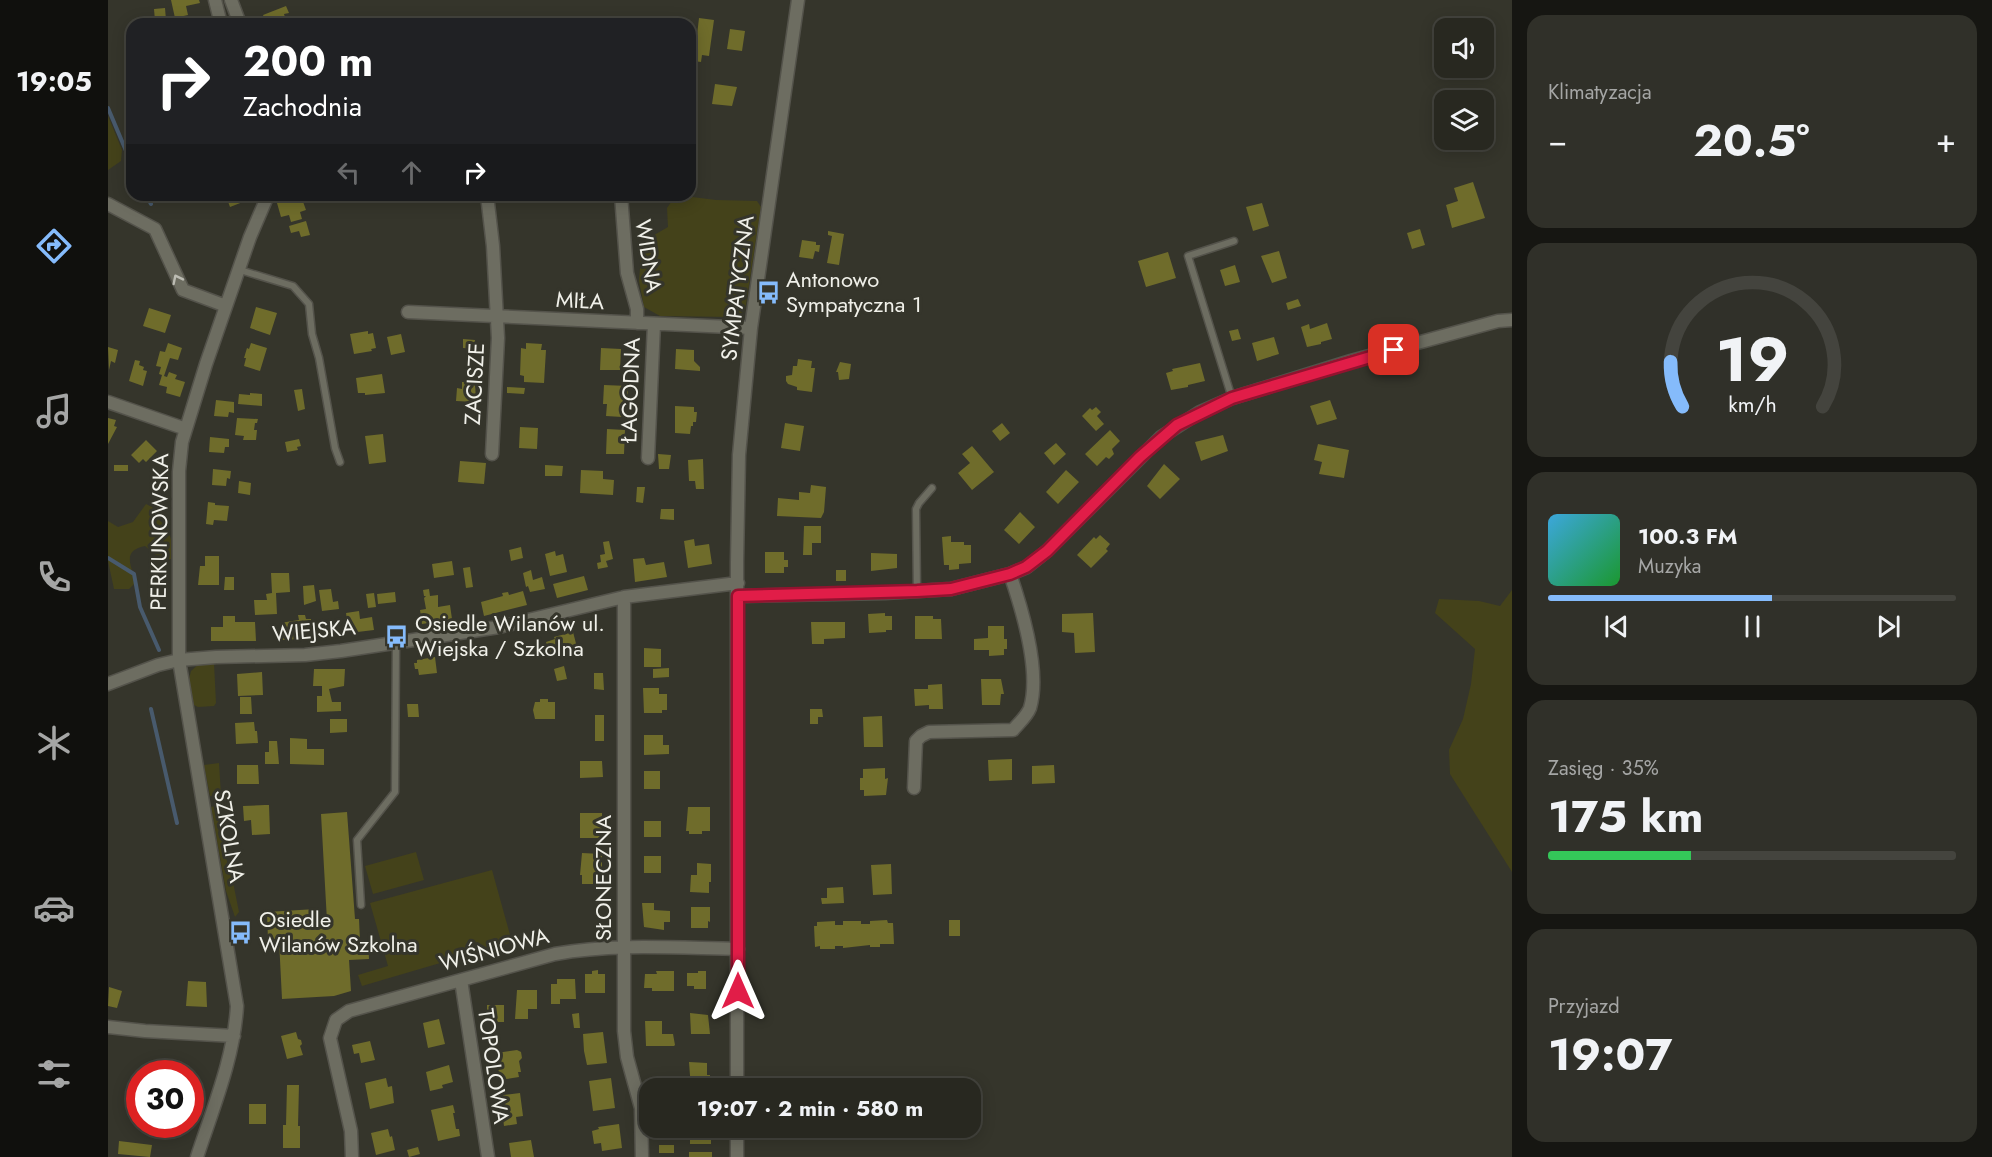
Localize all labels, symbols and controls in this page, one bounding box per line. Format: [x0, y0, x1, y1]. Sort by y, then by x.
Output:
map controls [1434, 18, 1494, 150]
button: sound [1434, 18, 1494, 78]
text: 200 m [243, 31, 373, 92]
icon: right [144, 42, 222, 120]
text: 19:05 [16, 62, 92, 101]
text: Klimatyzacja [1548, 78, 1652, 107]
text: Zachodnia [243, 87, 362, 126]
button: layers [1434, 90, 1494, 150]
text: 20.5° [1693, 108, 1810, 173]
text: − [1548, 117, 1567, 164]
text: + [1936, 117, 1956, 164]
icon: left [332, 156, 365, 189]
icon: ahead [395, 156, 428, 189]
icon: right [458, 156, 491, 189]
street label: SYMPATYCZNA [712, 213, 762, 362]
street label: WIDNA [627, 217, 671, 295]
icon: directions [33, 225, 75, 267]
place label: Antonowo Sympatyczna 1 [786, 263, 922, 320]
one-way arrow [173, 274, 185, 285]
bus stop icon: Antonowo Sympatyczna 1 [755, 279, 781, 305]
street label: MIŁA [555, 283, 605, 317]
text: 19 [1715, 314, 1789, 404]
pin [1368, 324, 1419, 375]
icon: arrive [1377, 333, 1410, 366]
street label: ŁAGODNA [612, 336, 648, 444]
street label: ZACISZE [456, 342, 492, 426]
icon: music [33, 390, 75, 432]
text: km/h [1728, 390, 1776, 421]
street label: PERKUNOWSKA [142, 453, 176, 611]
text: 100.3 FM [1638, 520, 1737, 552]
text: Muzyka [1638, 552, 1701, 581]
icon: phone [33, 556, 75, 598]
place label: Osiedle Wilanów ul. Wiejska / Szkolna [415, 607, 605, 664]
street label: WIEJSKA [271, 610, 357, 650]
icon: previous [1600, 610, 1633, 643]
icon: pause [1736, 610, 1769, 643]
icon: next [1872, 610, 1905, 643]
bus stop icon: Osiedle Wilanów ul. Wiejska / Szkolna [384, 623, 410, 649]
icon: climate [33, 722, 75, 764]
text: Zasięg · 35% [1548, 754, 1659, 783]
text: 175 km [1548, 784, 1703, 849]
street label: SZKOLNA [206, 787, 254, 886]
street label: SŁONECZNA [587, 814, 619, 941]
icon: car [33, 887, 75, 929]
place label: Osiedle Wilanów Szkolna [259, 903, 418, 960]
bus stop icon: Osiedle Wilanów Szkolna [228, 919, 254, 945]
street label: WIŚNIOWA [436, 919, 553, 979]
position arrow [706, 959, 770, 1023]
text: Przyjazd [1548, 992, 1620, 1021]
street label: TOPOLOWA [470, 1006, 518, 1126]
text: 19:07 [1548, 1022, 1672, 1087]
icon: filters [33, 1053, 75, 1095]
speed limit sign: 30 [126, 1060, 204, 1138]
text: 19:07 · 2 min · 580 m [697, 1092, 923, 1124]

